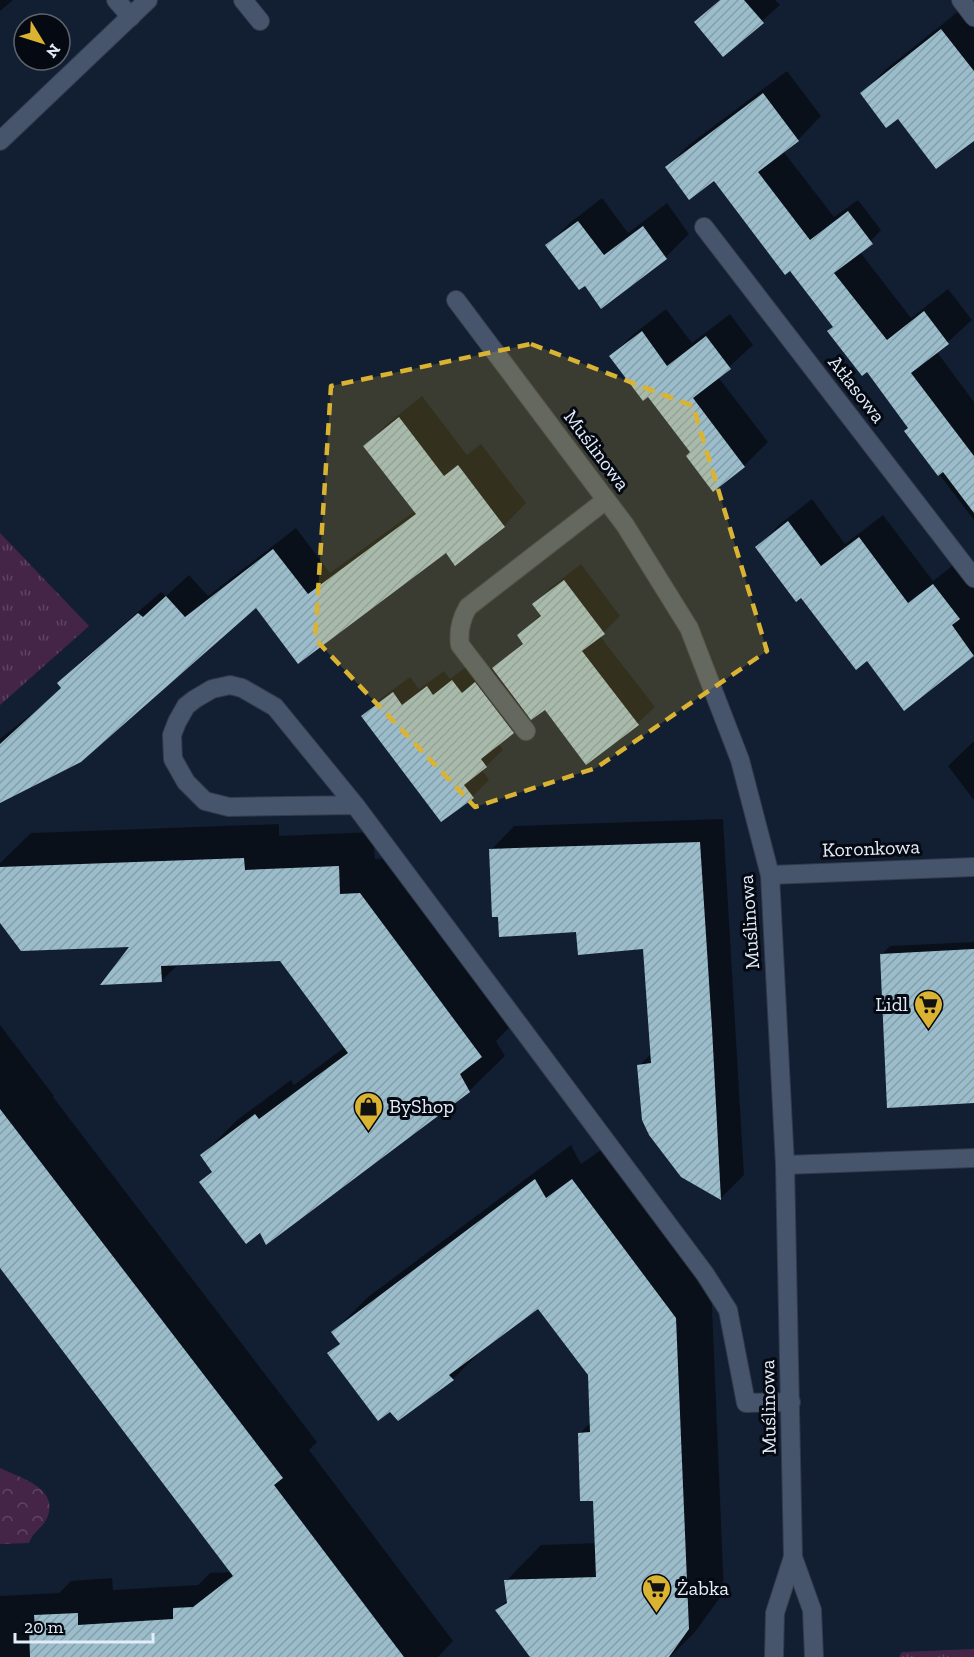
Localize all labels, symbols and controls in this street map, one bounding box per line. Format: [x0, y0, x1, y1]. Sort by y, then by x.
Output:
north arrow [12, 12, 72, 72]
text: N [42, 40, 65, 62]
street label: Atłasowa [823, 350, 891, 428]
street label: Muślinowa [559, 405, 635, 495]
street label: Koronkowa [822, 834, 921, 862]
street label: Muślinowa [734, 874, 764, 970]
supermarket icon: Lidl [913, 988, 945, 1030]
place label: Lidl [875, 992, 908, 1016]
shop icon: ByShop [352, 1090, 384, 1132]
place label: ByShop [389, 1094, 454, 1118]
street label: Muślinowa [755, 1359, 781, 1455]
supermarket icon: Żabka [640, 1572, 672, 1614]
place label: Żabka [677, 1576, 729, 1600]
scale bar [15, 1606, 153, 1644]
text: 20 m [24, 1616, 64, 1638]

